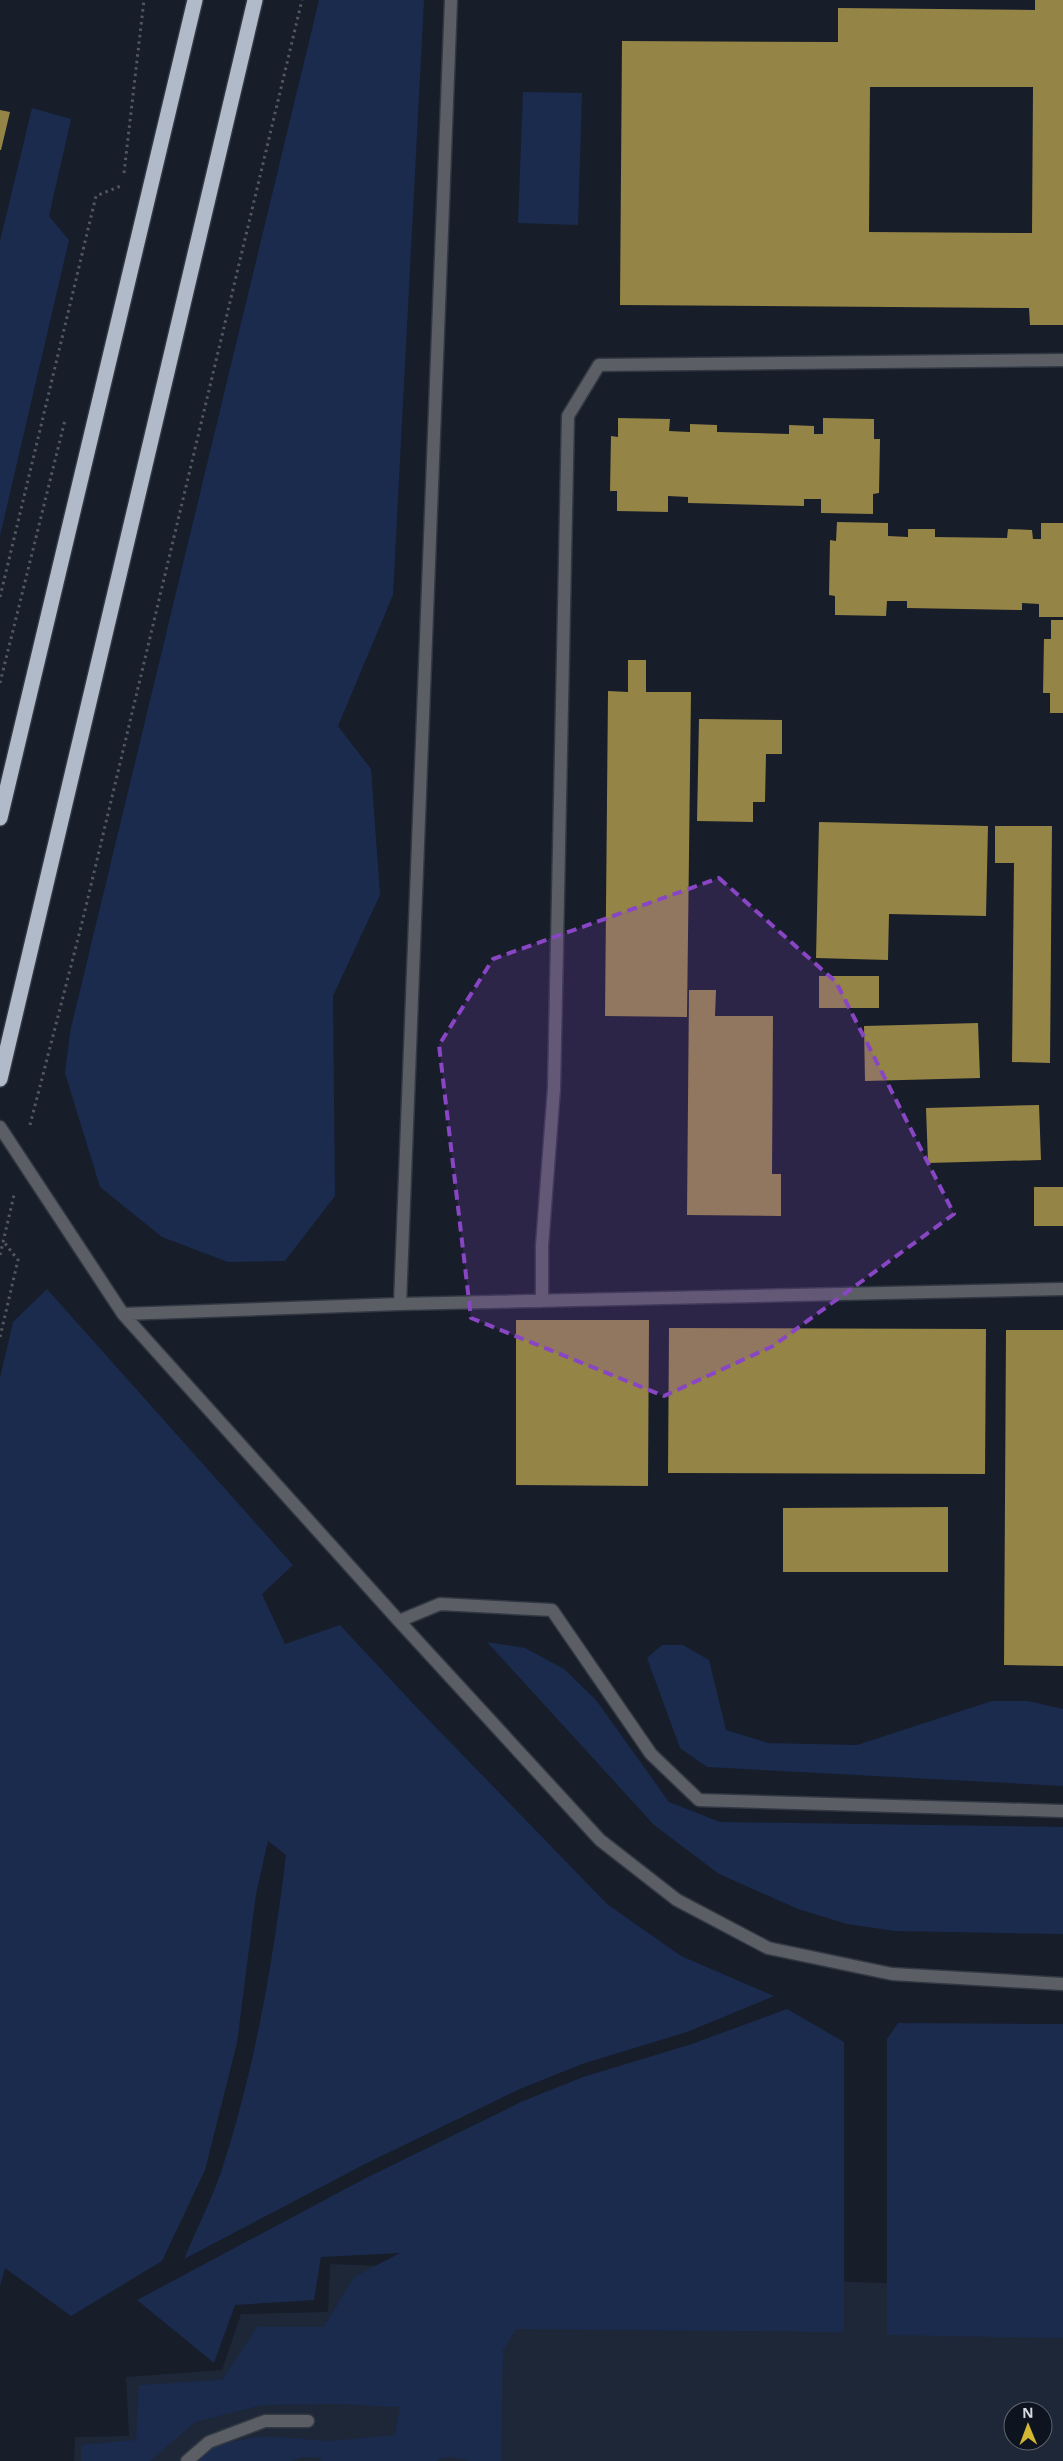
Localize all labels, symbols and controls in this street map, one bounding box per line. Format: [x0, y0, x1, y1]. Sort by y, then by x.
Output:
north arrow [1003, 2401, 1053, 2451]
text: N [1022, 2403, 1034, 2422]

